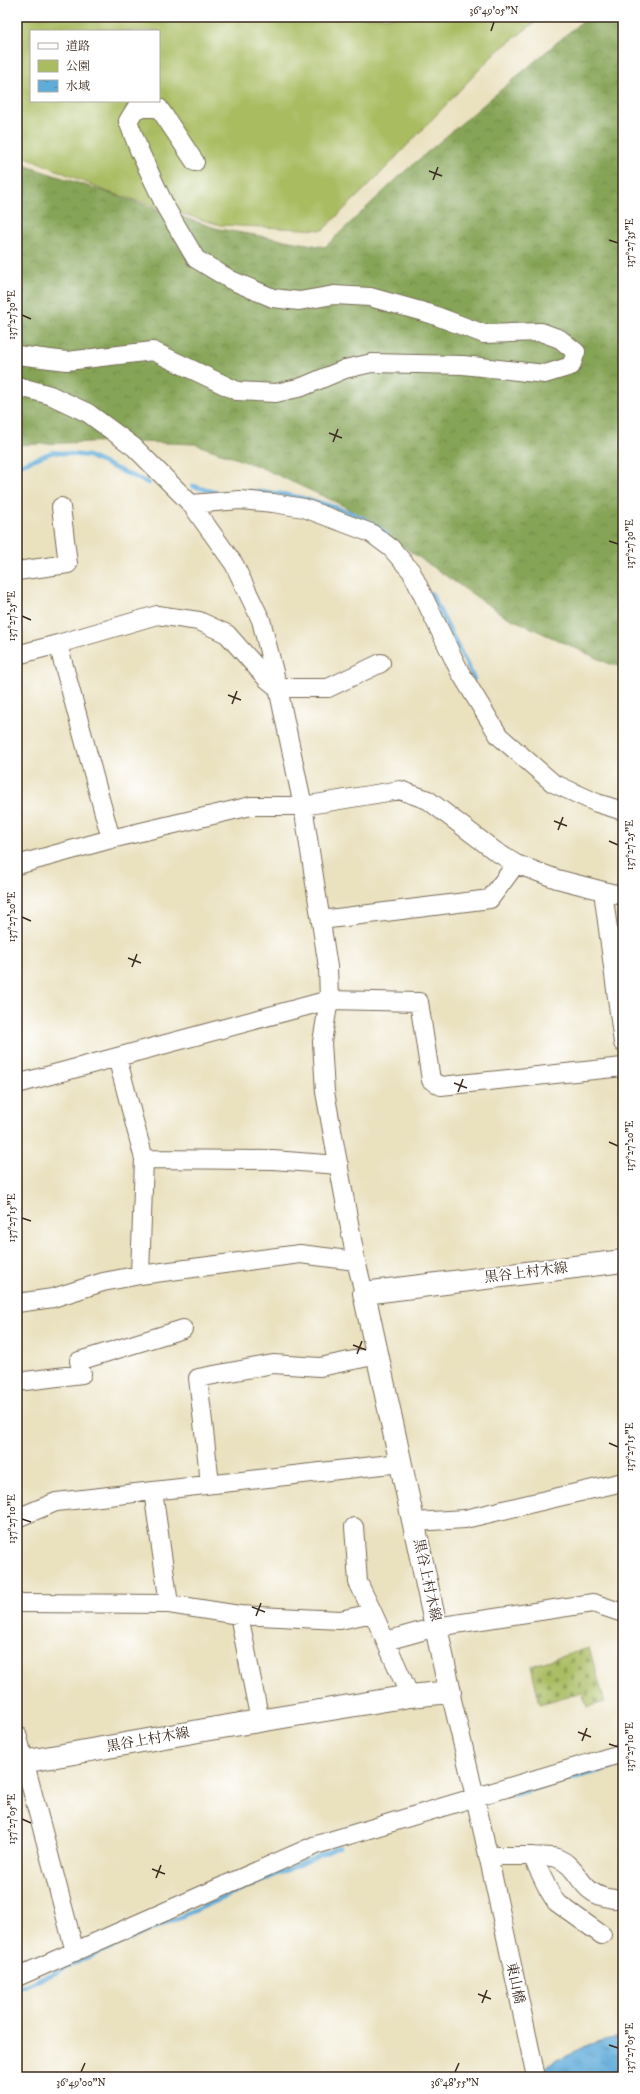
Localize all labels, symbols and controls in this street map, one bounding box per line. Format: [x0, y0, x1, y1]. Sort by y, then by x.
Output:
text: 36°49'05"N [470, 5, 518, 17]
legend [30, 30, 160, 102]
text: 道路 [66, 39, 90, 54]
text: 公園 [66, 59, 90, 74]
text: 水域 [66, 79, 90, 94]
text: 137°27'35"E [624, 218, 636, 268]
text: 137°27'30"E [6, 290, 18, 340]
text: 137°27'30"E [624, 519, 636, 569]
text: 137°27'25"E [6, 591, 18, 641]
text: 137°27'25"E [624, 820, 636, 870]
text: 137°27'20"E [6, 892, 18, 942]
text: 137°27'20"E [624, 1121, 636, 1171]
text: 137°27'15"E [6, 1194, 18, 1243]
street label: 黒谷上村木線 [483, 1259, 569, 1287]
text: 137°27'15"E [624, 1423, 636, 1472]
text: 137°27'10"E [6, 1494, 18, 1544]
street label: 黒谷上村木線 [409, 1537, 445, 1623]
text: 137°27'10"E [624, 1722, 636, 1772]
street label: 黒谷上村木線 [105, 1724, 191, 1756]
text: 137°27'05"E [6, 1794, 18, 1844]
street label: 東山橋 [502, 1961, 528, 2005]
text: 137°27'05"E [624, 2023, 636, 2073]
text: 36°49'00"N [56, 2077, 106, 2089]
text: 36°48'55"N [431, 2077, 479, 2089]

